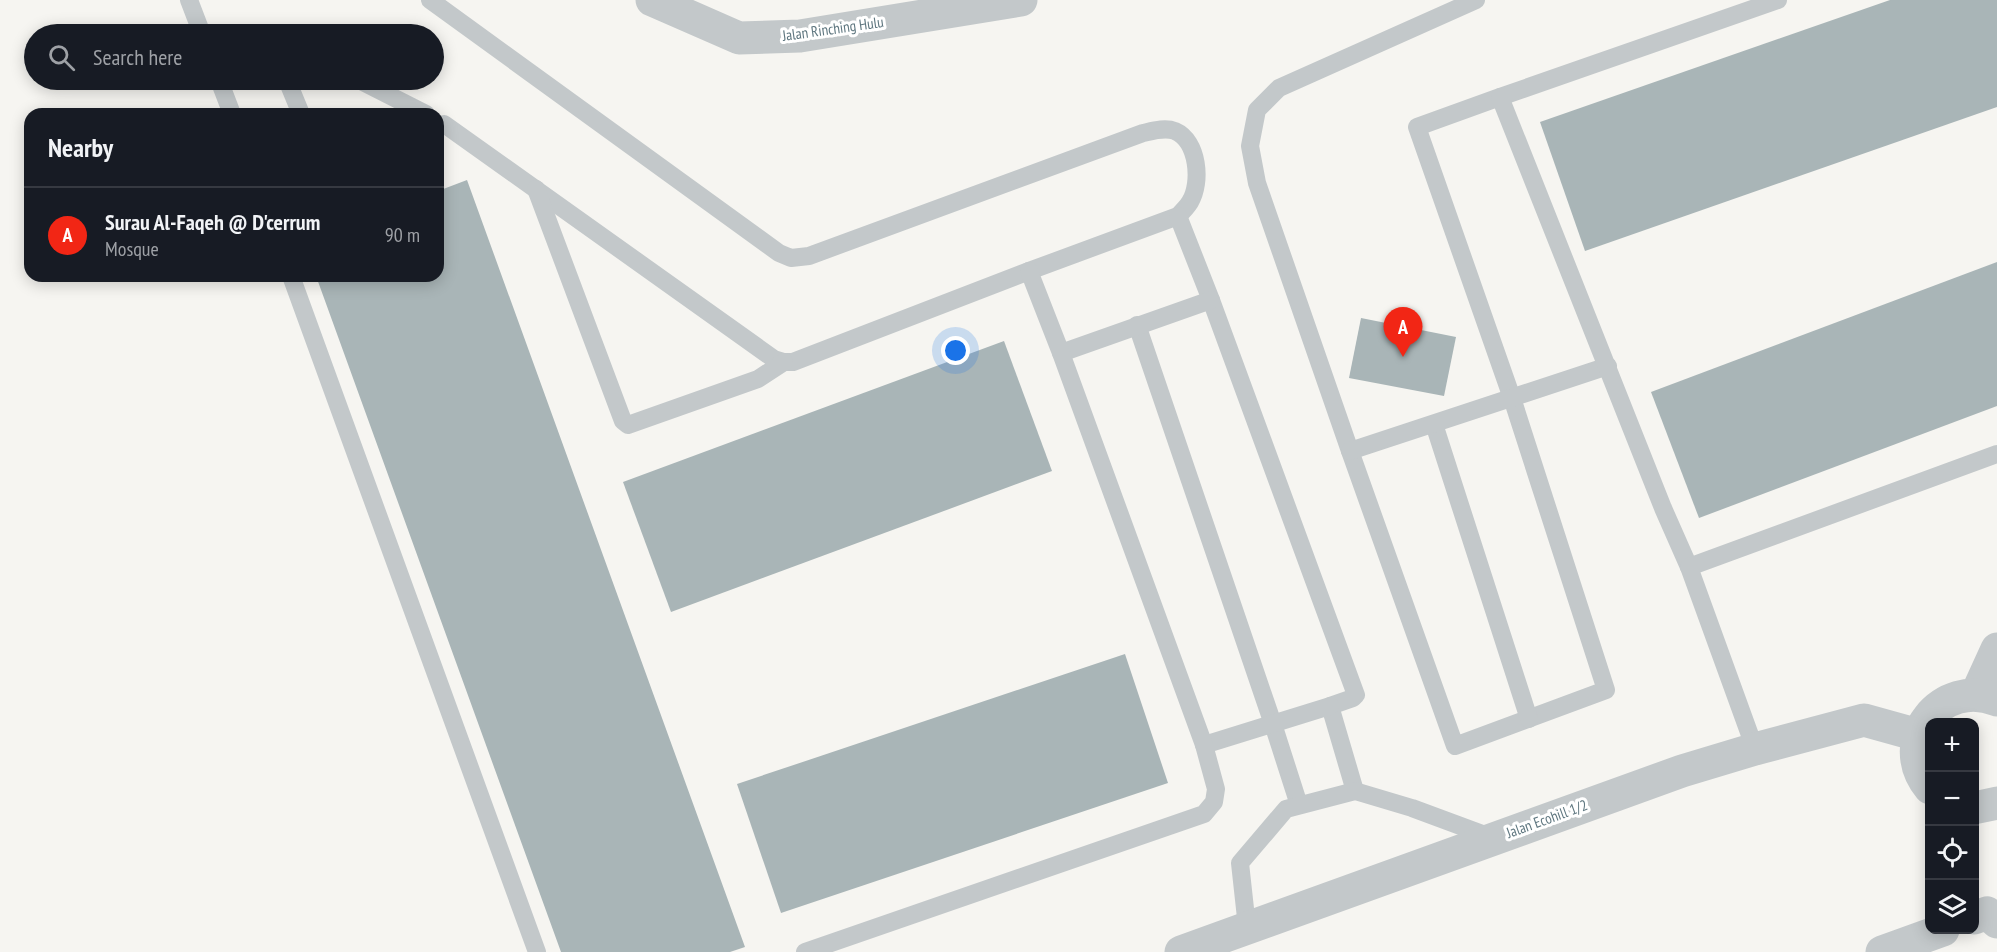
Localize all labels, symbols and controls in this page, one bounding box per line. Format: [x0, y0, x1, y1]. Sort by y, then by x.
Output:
street label: Jalan Rinching Hulu [780, 12, 885, 45]
search box [24, 24, 444, 90]
icon: search [45, 41, 78, 74]
text: Search here [93, 43, 182, 71]
text: Nearby [48, 131, 113, 164]
text: Surau Al-Faqeh @ D'cerrum [105, 208, 320, 236]
text: A [62, 222, 73, 248]
text: 90 m [385, 222, 420, 248]
text: Mosque [105, 236, 159, 262]
pin: A [1384, 308, 1422, 357]
your location [941, 336, 970, 365]
map controls [1925, 718, 1979, 934]
button: + [1925, 718, 1979, 772]
button: − [1925, 772, 1979, 826]
street label: Jalan Ecohill 1/2 [1503, 795, 1590, 842]
button: locate [1925, 826, 1979, 880]
button: layers [1925, 880, 1979, 934]

